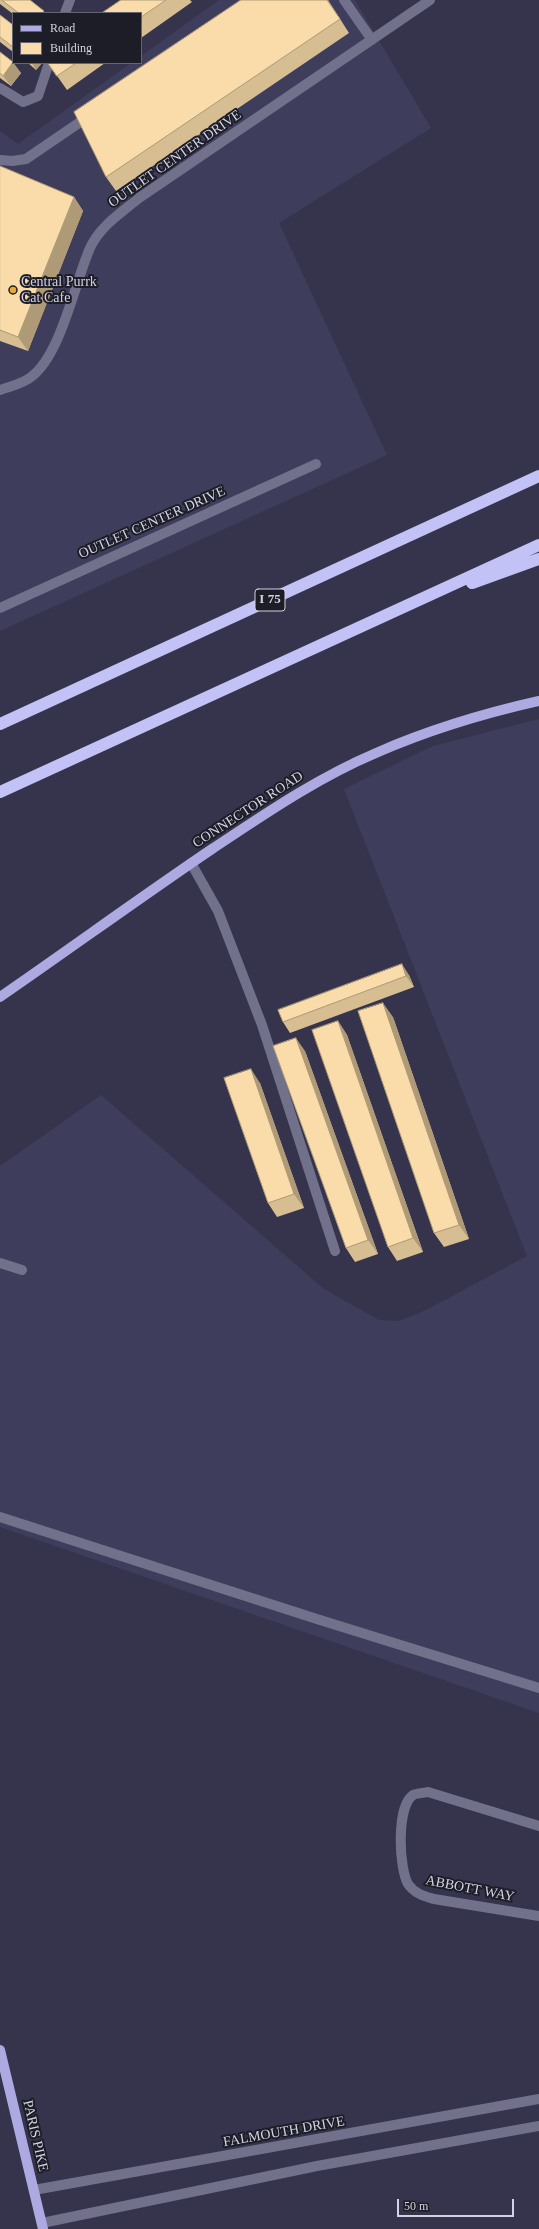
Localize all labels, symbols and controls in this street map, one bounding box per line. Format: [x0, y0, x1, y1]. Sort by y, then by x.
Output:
legend [12, 12, 142, 64]
text: Road [50, 21, 75, 35]
text: Building [50, 41, 92, 55]
street label: OUTLET CENTER DRIVE [105, 107, 245, 211]
place label: Central Purrk Cat Cafe [21, 274, 97, 306]
marker: Central Purrk Cat Cafe [8, 285, 18, 295]
street label: OUTLET CENTER DRIVE [76, 483, 228, 563]
road number: I 75 [255, 589, 285, 611]
street label: CONNECTOR ROAD [190, 768, 306, 852]
street label: ABBOTT WAY [424, 1872, 516, 1906]
street label: PARIS PIKE [19, 2099, 51, 2173]
street label: FALMOUTH DRIVE [222, 2113, 346, 2151]
scale bar [399, 2191, 516, 2217]
text: 50 m [404, 2199, 428, 2213]

